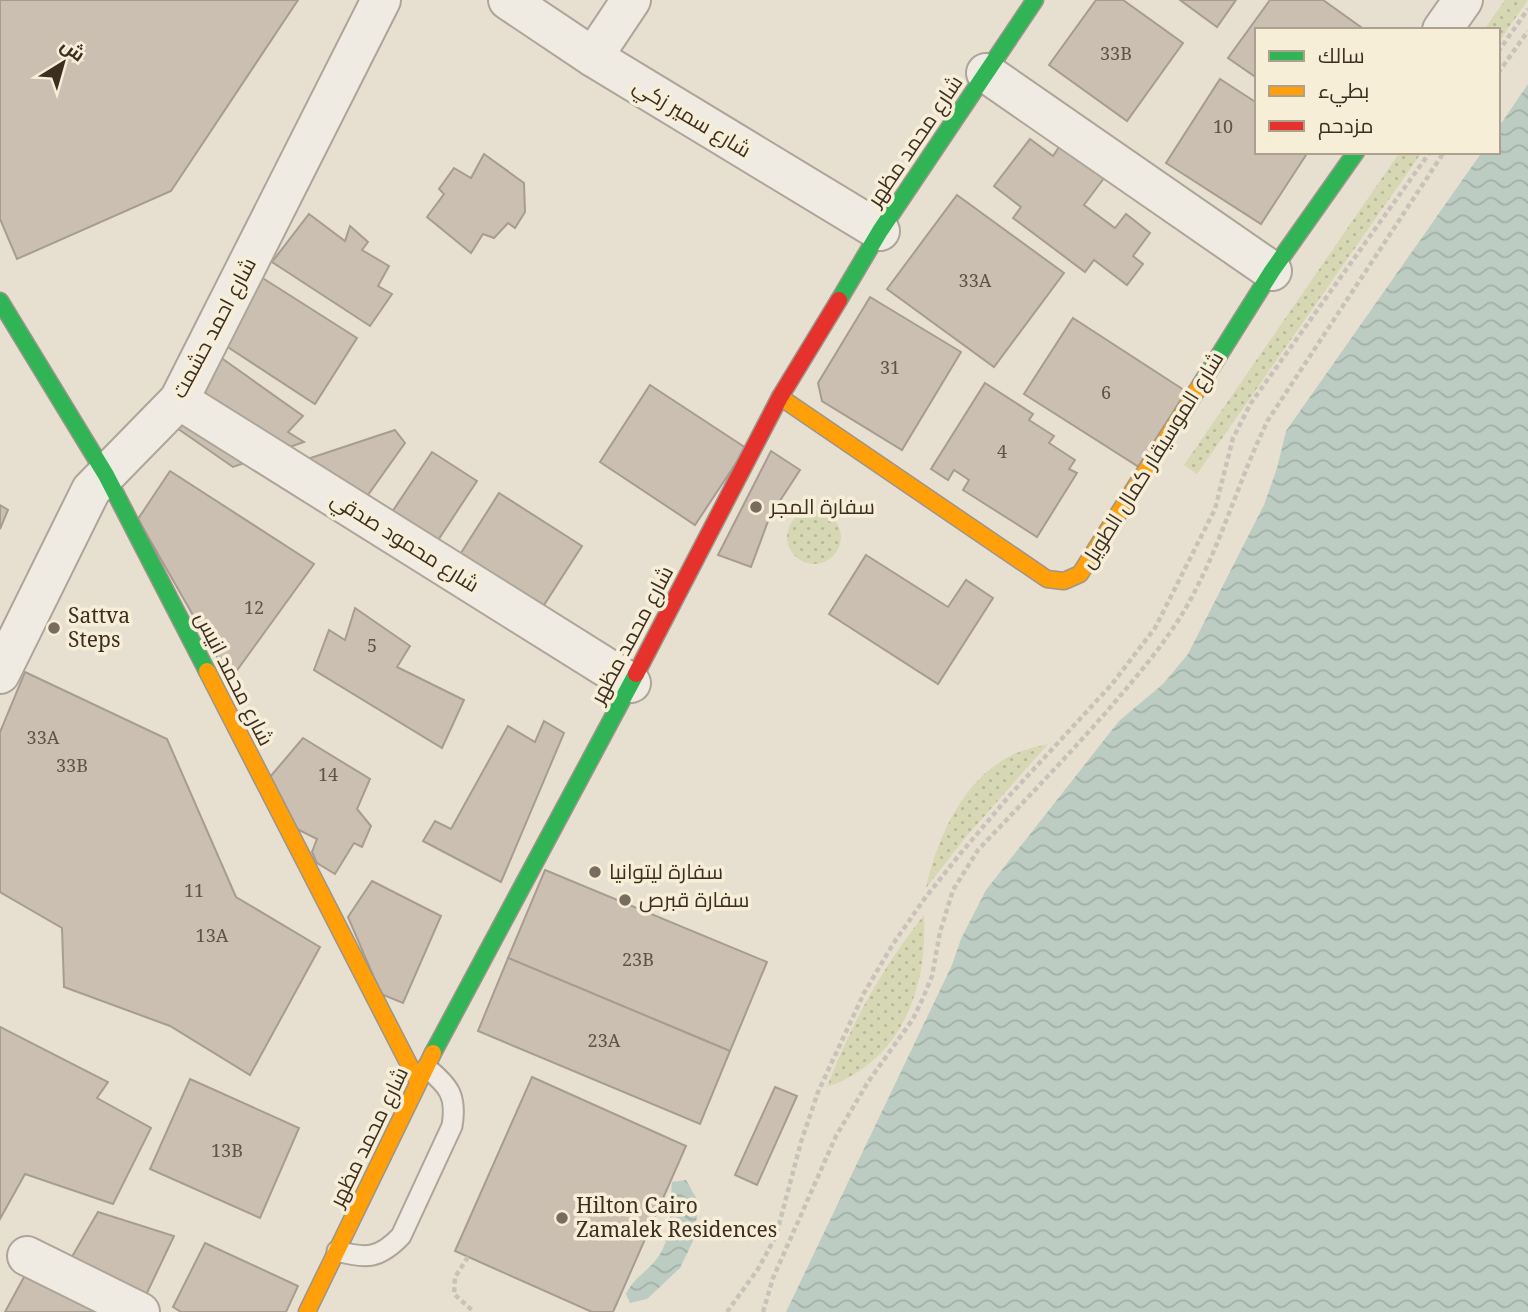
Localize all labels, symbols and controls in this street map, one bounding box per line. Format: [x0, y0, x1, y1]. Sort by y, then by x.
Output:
north arrow [28, 28, 98, 98]
legend [1255, 28, 1500, 154]
text: ش [56, 32, 91, 67]
house number: 33B [1100, 41, 1132, 65]
text: سالك [1318, 41, 1365, 69]
street label: شارع محمد مظهر [859, 69, 969, 213]
street label: شارع سمير زكي [627, 71, 757, 166]
text: بطيء [1318, 76, 1369, 107]
text: مزدحم [1318, 111, 1373, 140]
house number: 10 [1213, 114, 1233, 138]
street label: شارع احمد حشمت [164, 252, 263, 403]
house number: 33A [959, 268, 992, 292]
street label: شارع الموسيقار كمال الطويل [1073, 346, 1230, 574]
house number: 31 [880, 355, 900, 379]
house number: 6 [1101, 380, 1111, 404]
house number: 4 [997, 439, 1007, 463]
street label: شارع محمود صدقي [325, 484, 485, 601]
place label: سفارة المجر [769, 492, 875, 520]
marker: سفارة المجر [748, 499, 764, 515]
street label: شارع محمد مظهر [582, 561, 680, 710]
house number: 12 [244, 595, 264, 619]
place label: Sattva Steps [68, 601, 130, 653]
street label: شارع محمد انيس [188, 607, 281, 751]
marker: Sattva Steps [46, 620, 62, 636]
house number: 5 [367, 633, 377, 657]
house number: 33A [27, 725, 60, 749]
house number: 33B [56, 753, 88, 777]
house number: 14 [318, 762, 338, 786]
place label: سفارة ليتوانيا [609, 857, 723, 885]
marker: سفارة ليتوانيا [587, 864, 603, 880]
house number: 11 [184, 878, 204, 902]
place label: سفارة قبرص [639, 885, 749, 913]
marker: سفارة قبرص [617, 892, 633, 908]
house number: 13A [196, 923, 229, 947]
house number: 23B [622, 947, 654, 971]
house number: 23A [588, 1028, 621, 1052]
street label: شارع محمد مظهر [322, 1062, 415, 1213]
house number: 13B [211, 1138, 243, 1162]
place label: Hilton Cairo Zamalek Residences [576, 1191, 777, 1243]
marker: Hilton Cairo Zamalek Residences [554, 1210, 570, 1226]

